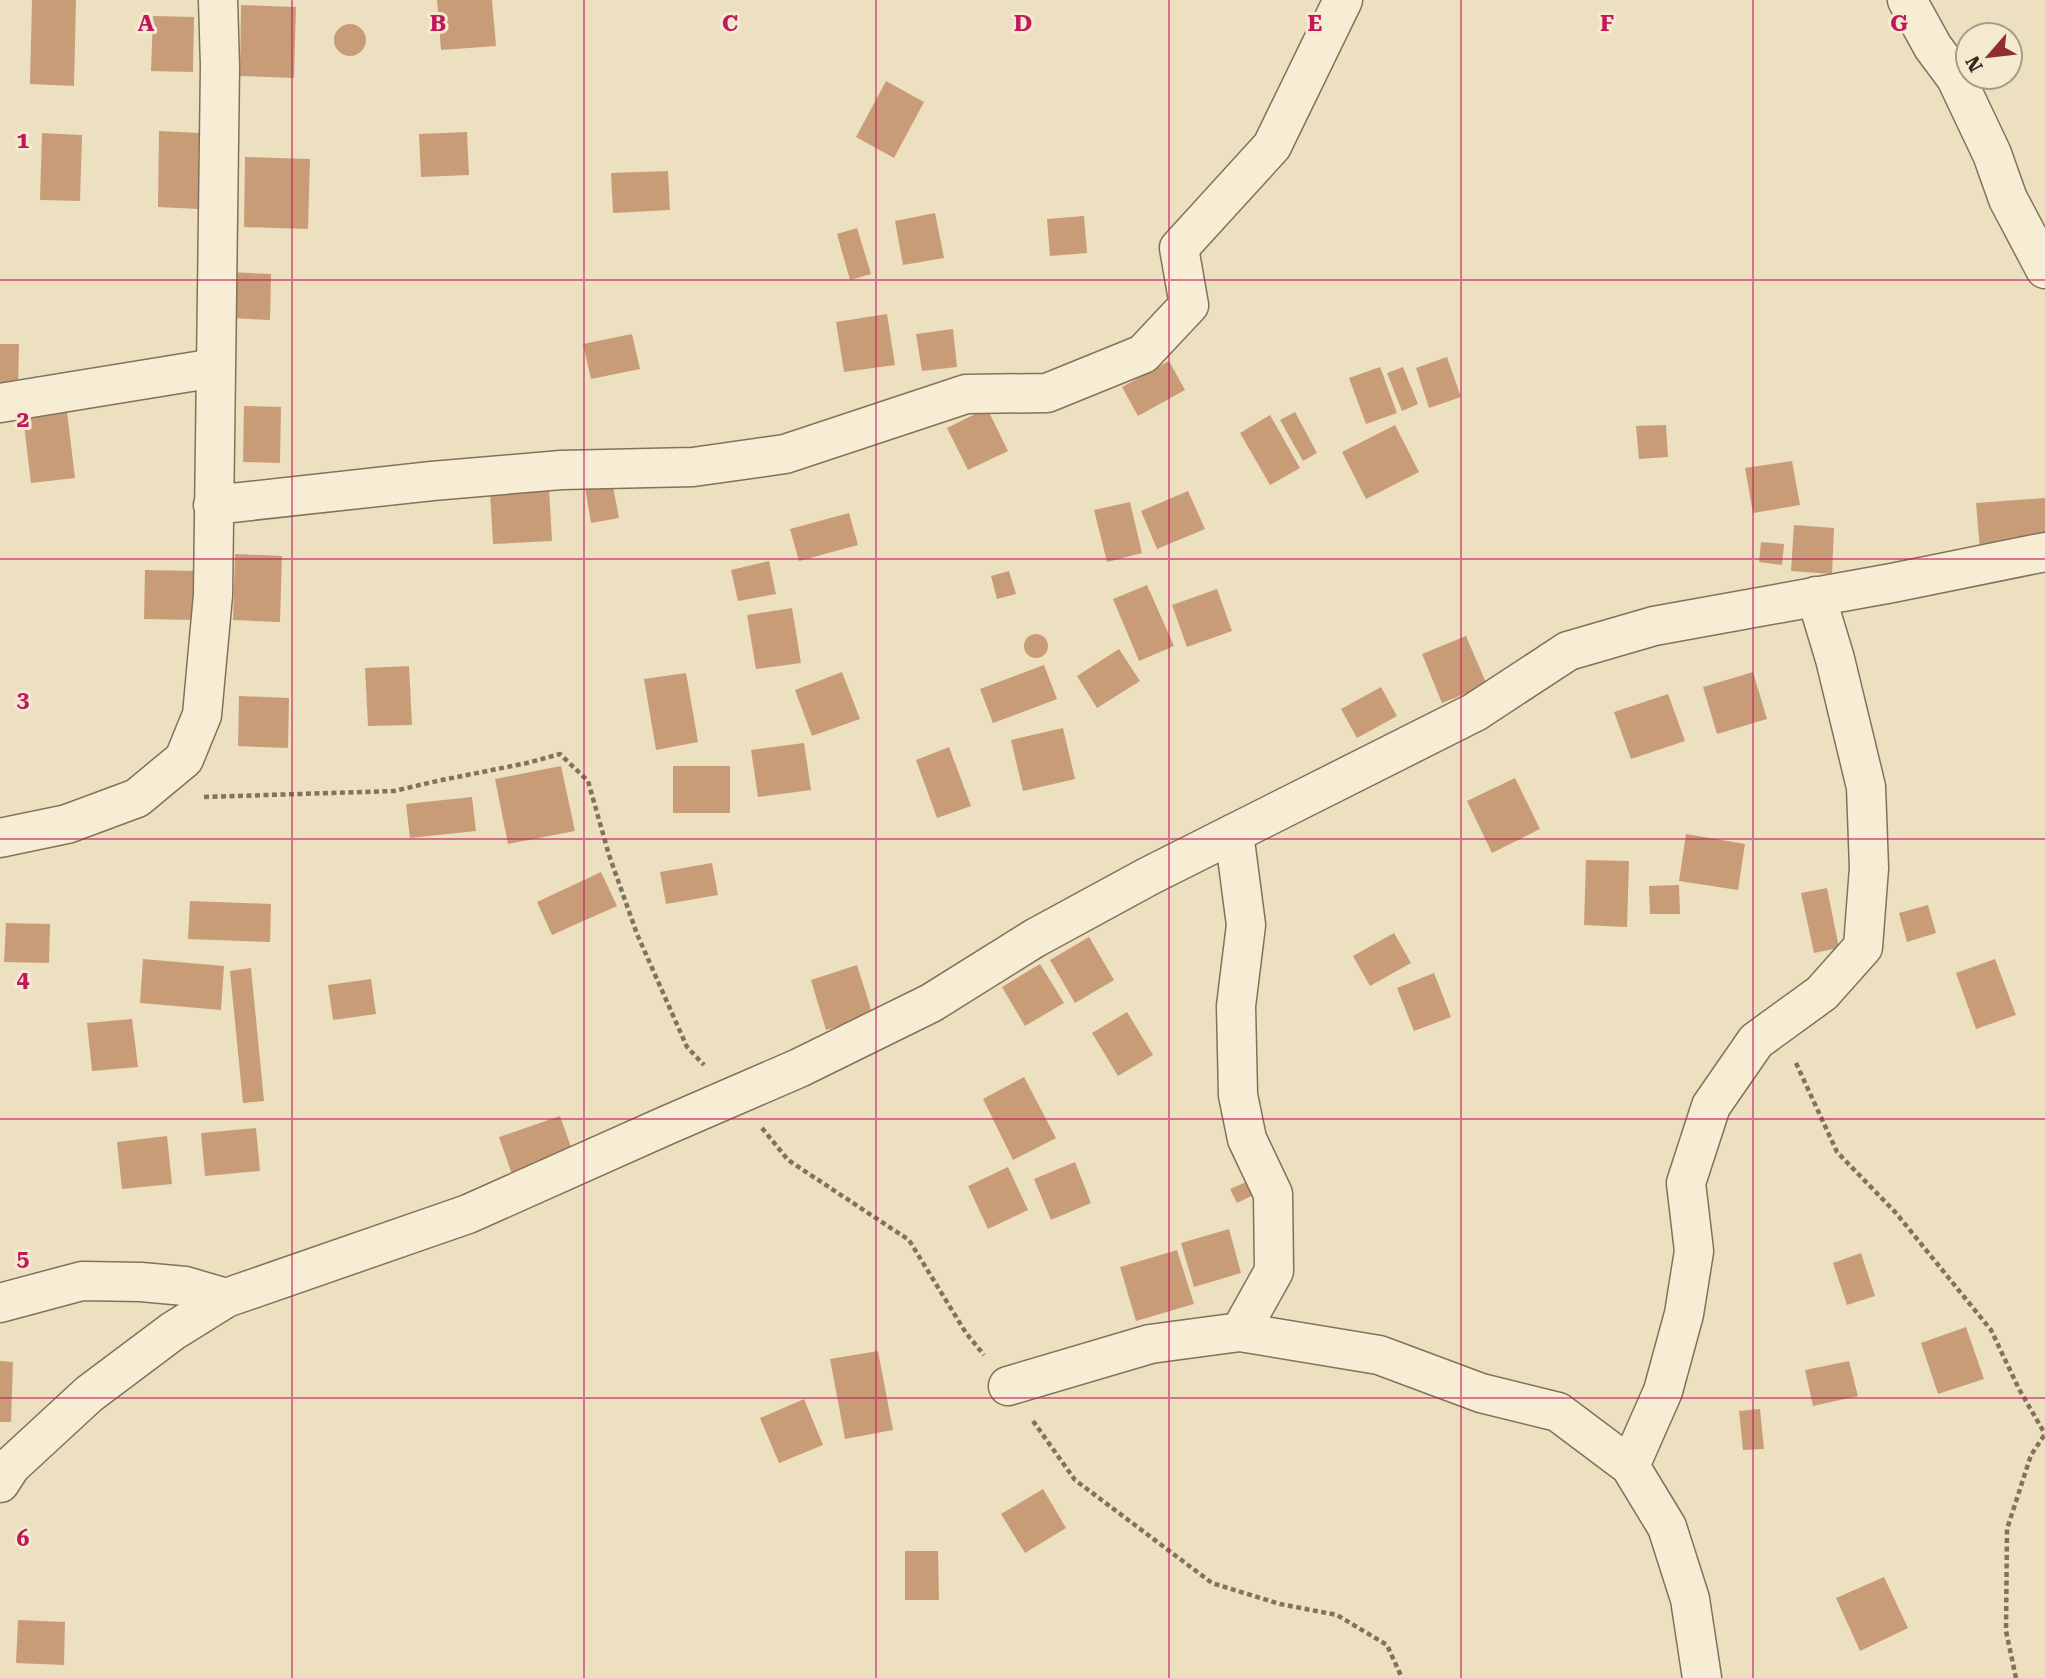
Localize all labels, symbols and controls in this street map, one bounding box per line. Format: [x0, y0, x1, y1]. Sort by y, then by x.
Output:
text: A [138, 10, 155, 37]
text: B [430, 10, 446, 37]
text: C [722, 10, 738, 37]
text: D [1014, 10, 1032, 37]
text: E [1308, 10, 1322, 37]
text: F [1600, 10, 1614, 37]
text: G [1890, 10, 1908, 37]
north arrow [1954, 21, 2024, 91]
text: N [1961, 52, 1988, 76]
text: 1 [17, 127, 30, 154]
text: 2 [17, 406, 29, 433]
text: 3 [17, 686, 30, 713]
text: 4 [17, 966, 30, 993]
text: 5 [17, 1245, 30, 1272]
text: 6 [17, 1525, 30, 1552]

